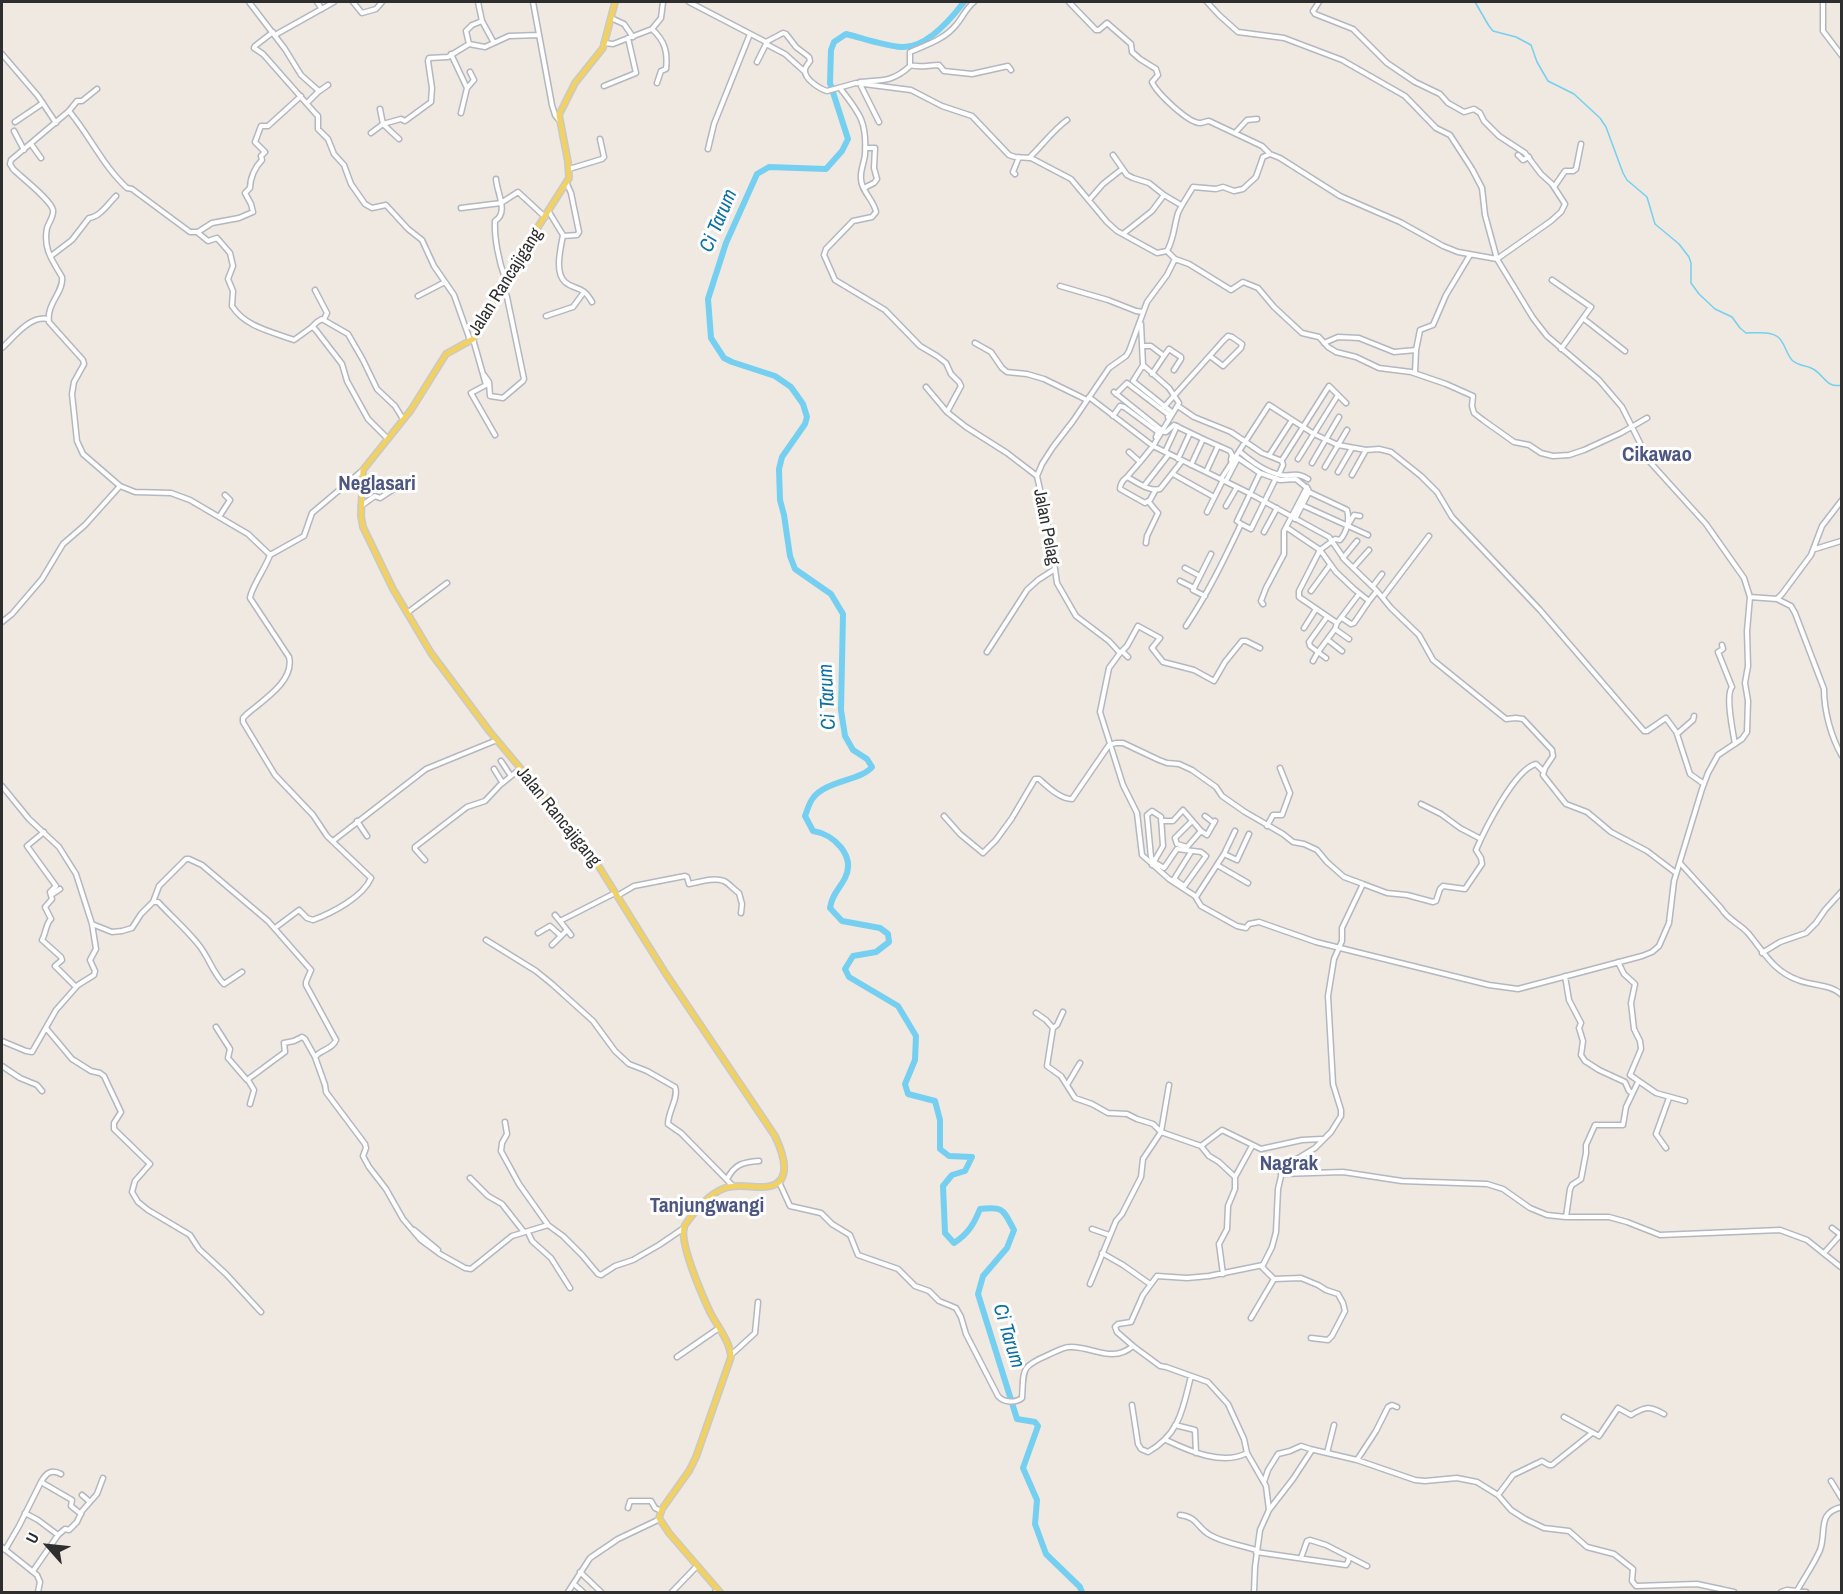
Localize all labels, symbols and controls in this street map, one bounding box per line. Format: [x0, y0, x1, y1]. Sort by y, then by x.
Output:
water label: Ci Tarum [695, 186, 743, 256]
street label: Jalan Rancajigang [464, 224, 548, 340]
district label: Cikawao [1622, 442, 1692, 468]
district label: Neglasari [338, 471, 416, 497]
street label: Jalan Pelag [1028, 487, 1064, 567]
water label: Ci Tarum [814, 663, 842, 731]
street label: Jalan Rancajigang [511, 763, 605, 871]
district label: Nagrak [1260, 1151, 1318, 1177]
district label: Tanjungwangi [650, 1193, 764, 1219]
water label: Ci Tarum [987, 1301, 1029, 1371]
north arrow [18, 1516, 78, 1576]
text: U [20, 1529, 44, 1547]

